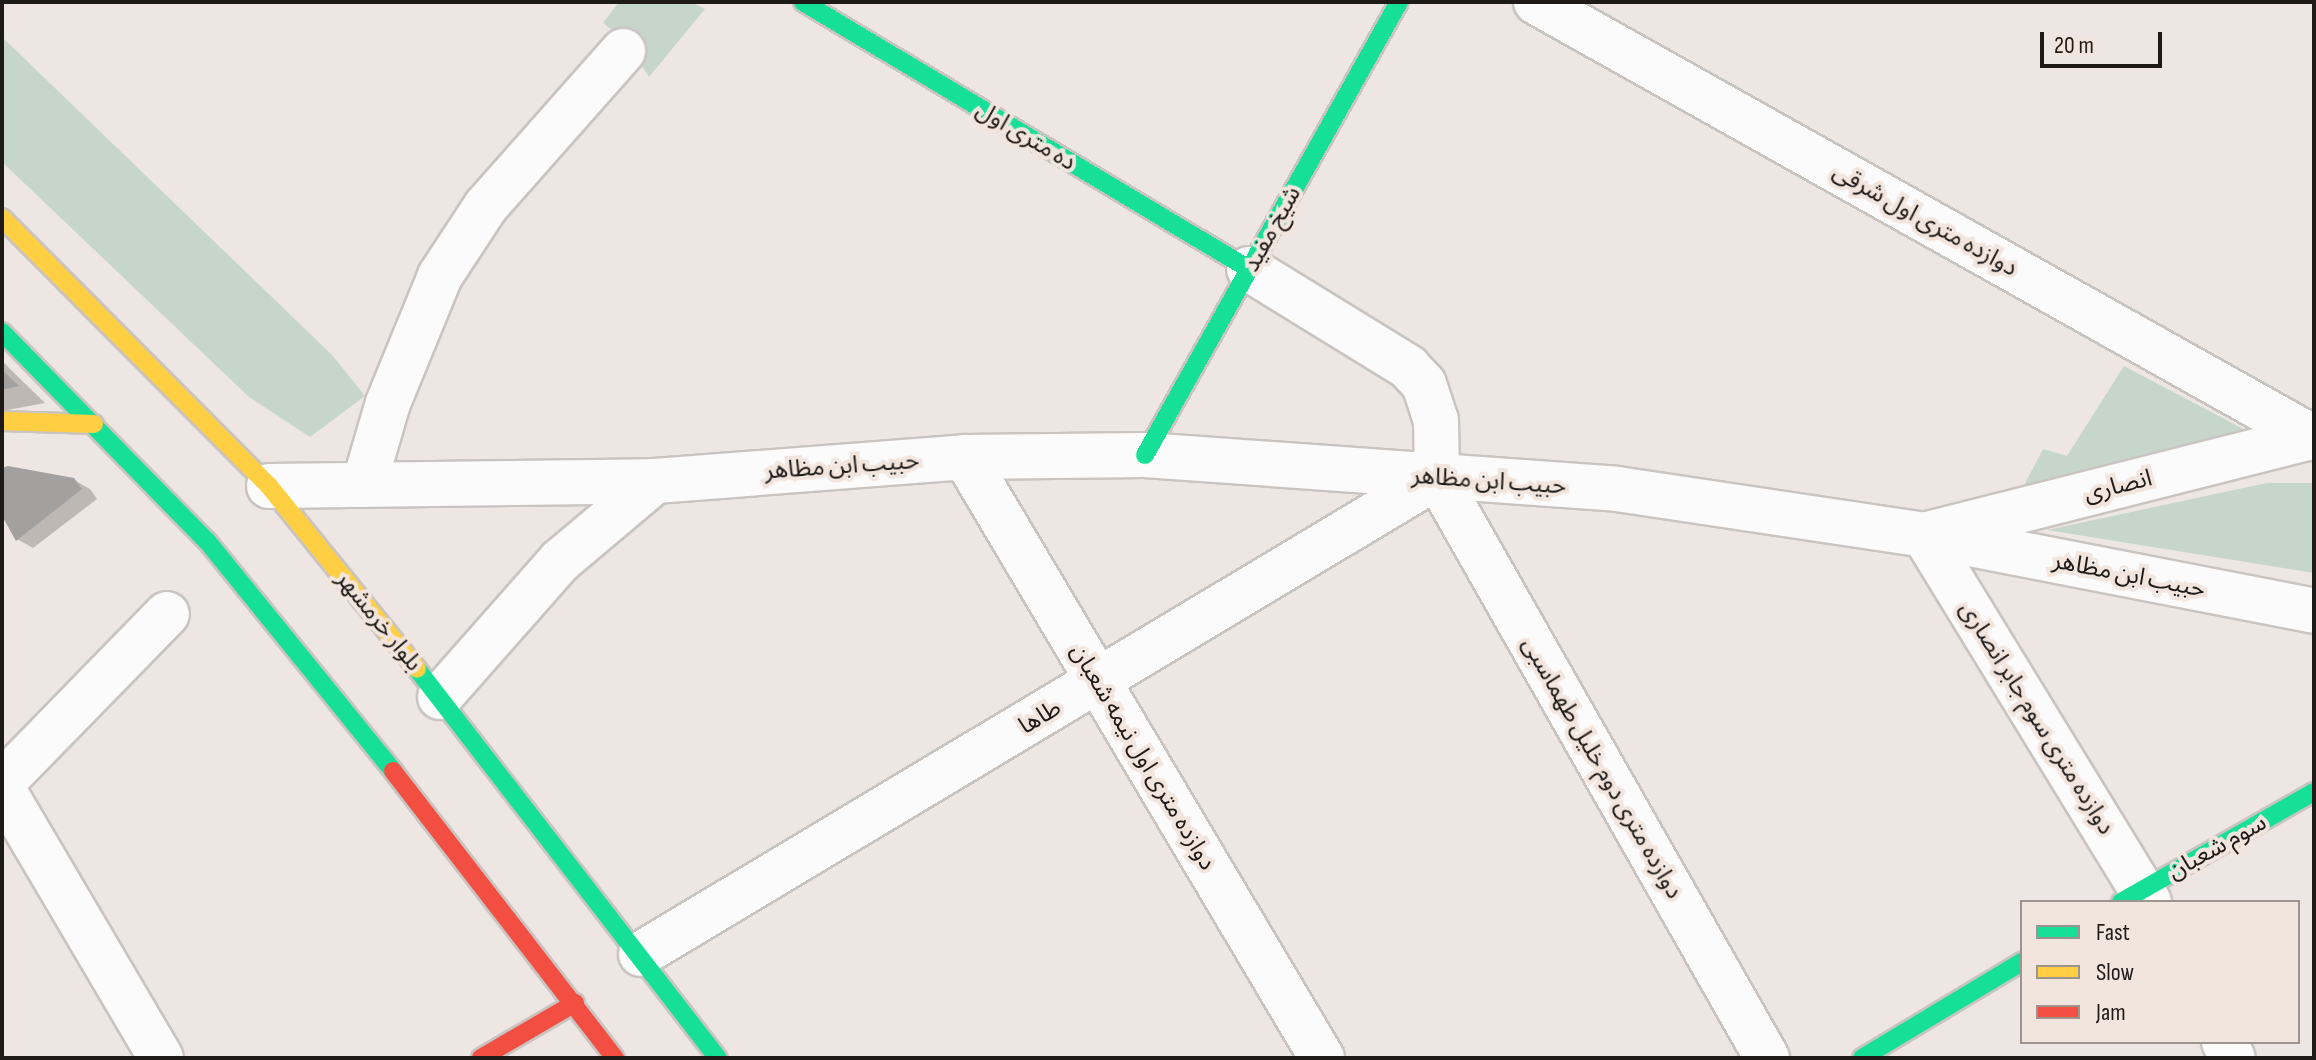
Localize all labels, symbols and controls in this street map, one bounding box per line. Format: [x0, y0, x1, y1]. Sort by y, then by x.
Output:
scale bar [2044, 16, 2166, 66]
text: 20 m [2054, 31, 2094, 60]
street label: ده متری اول [971, 95, 1081, 177]
street label: دوازده متری اول شرقی [1827, 157, 2023, 283]
street label: شیخ مفید [1237, 181, 1307, 277]
street label: حبیب ابن مظاهر [764, 446, 920, 486]
street label: حبیب ابن مظاهر [1411, 461, 1567, 501]
street label: انصاری [2081, 464, 2155, 508]
street label: حبیب ابن مظاهر [2050, 546, 2208, 604]
street label: بلوار خرمشهر [330, 565, 428, 677]
street label: دوازده متری سوم جابر انصاری [1953, 596, 2121, 840]
street label: دوازده متری دوم خلیل طهماسبی [1515, 632, 1689, 904]
street label: دوازده متری اول نیمه شعبان [1064, 639, 1222, 875]
street label: طاها [1014, 693, 1066, 741]
street label: سوم شعبان [2163, 808, 2271, 886]
legend [2020, 900, 2300, 1044]
text: Fast [2096, 918, 2130, 947]
text: Slow [2096, 958, 2134, 987]
text: Jam [2096, 998, 2126, 1027]

